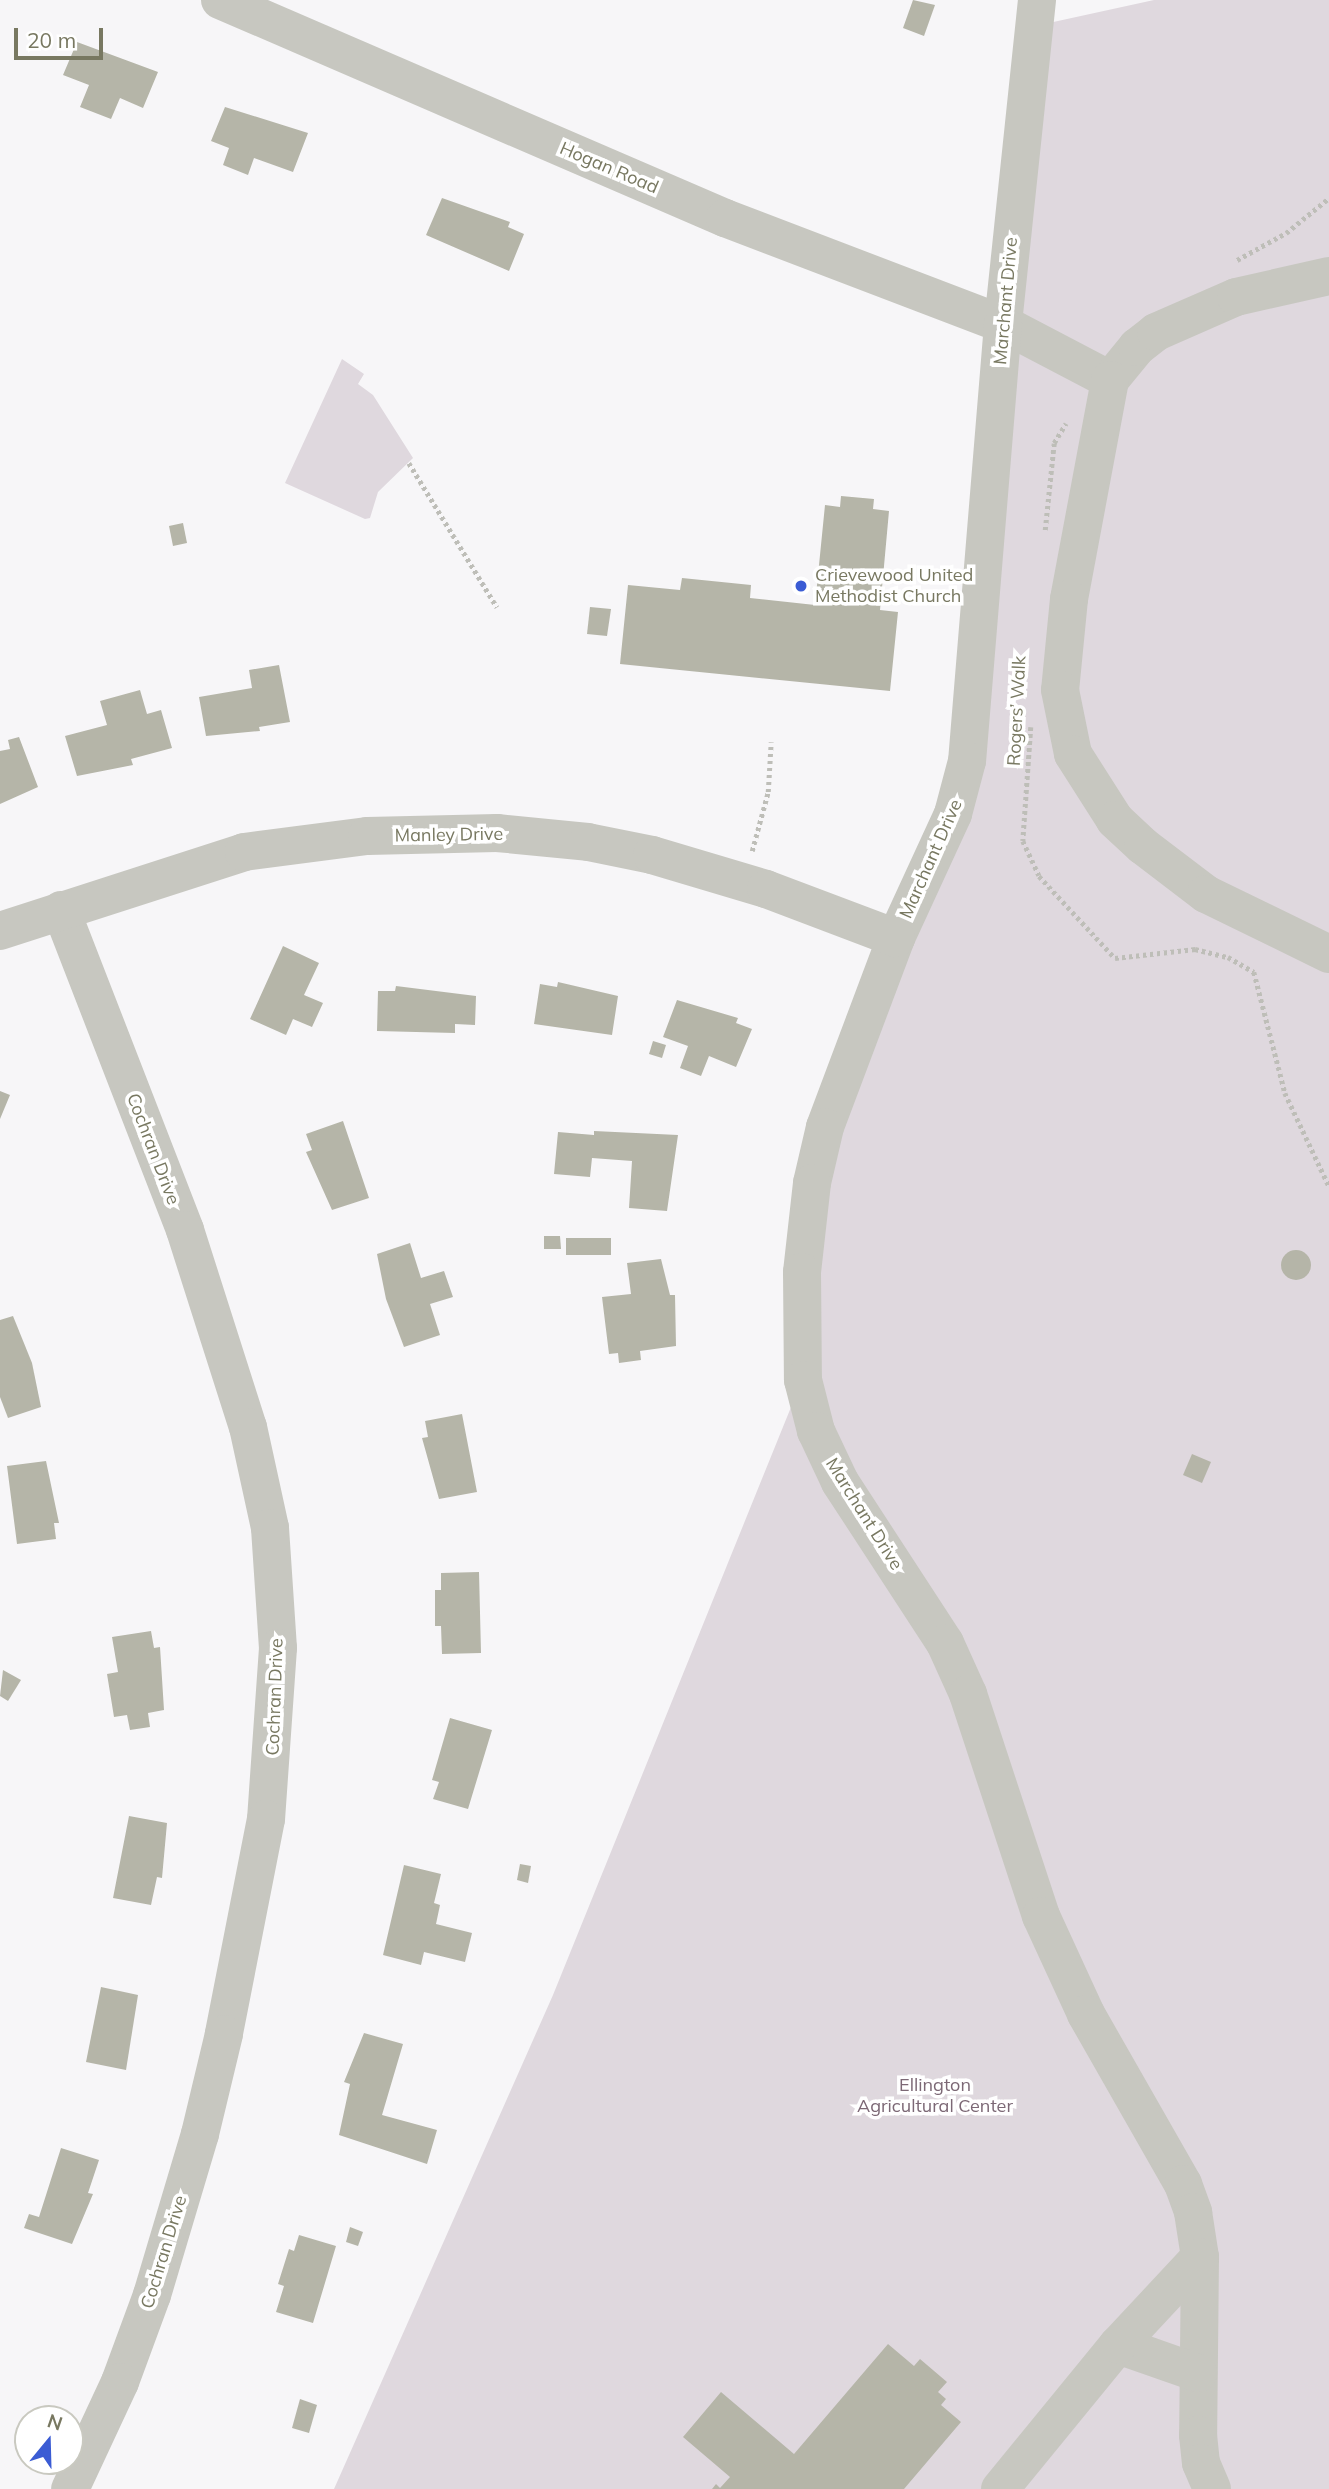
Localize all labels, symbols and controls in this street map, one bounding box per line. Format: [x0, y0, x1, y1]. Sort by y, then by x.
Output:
scale bar [18, 14, 107, 58]
text: 20 m [27, 27, 76, 53]
street label: Hogan Road [556, 138, 662, 198]
street label: Marchant Drive [990, 236, 1022, 366]
place label: Crievewood United Methodist Church [815, 565, 973, 608]
marker: Crievewood United Methodist Church [793, 578, 809, 594]
street label: Rogers’ Walk [1003, 655, 1031, 767]
street label: Marchant Drive [895, 796, 967, 922]
street label: Manley Drive [395, 823, 503, 847]
street label: Cochran Drive [122, 1090, 184, 1208]
street label: Marchant Drive [821, 1454, 907, 1574]
street label: Cochran Drive [262, 1638, 288, 1756]
park label: Ellington Agricultural Center [857, 2075, 1013, 2118]
street label: Cochran Drive [137, 2193, 191, 2311]
north arrow [14, 2405, 84, 2475]
text: N [44, 2408, 66, 2436]

